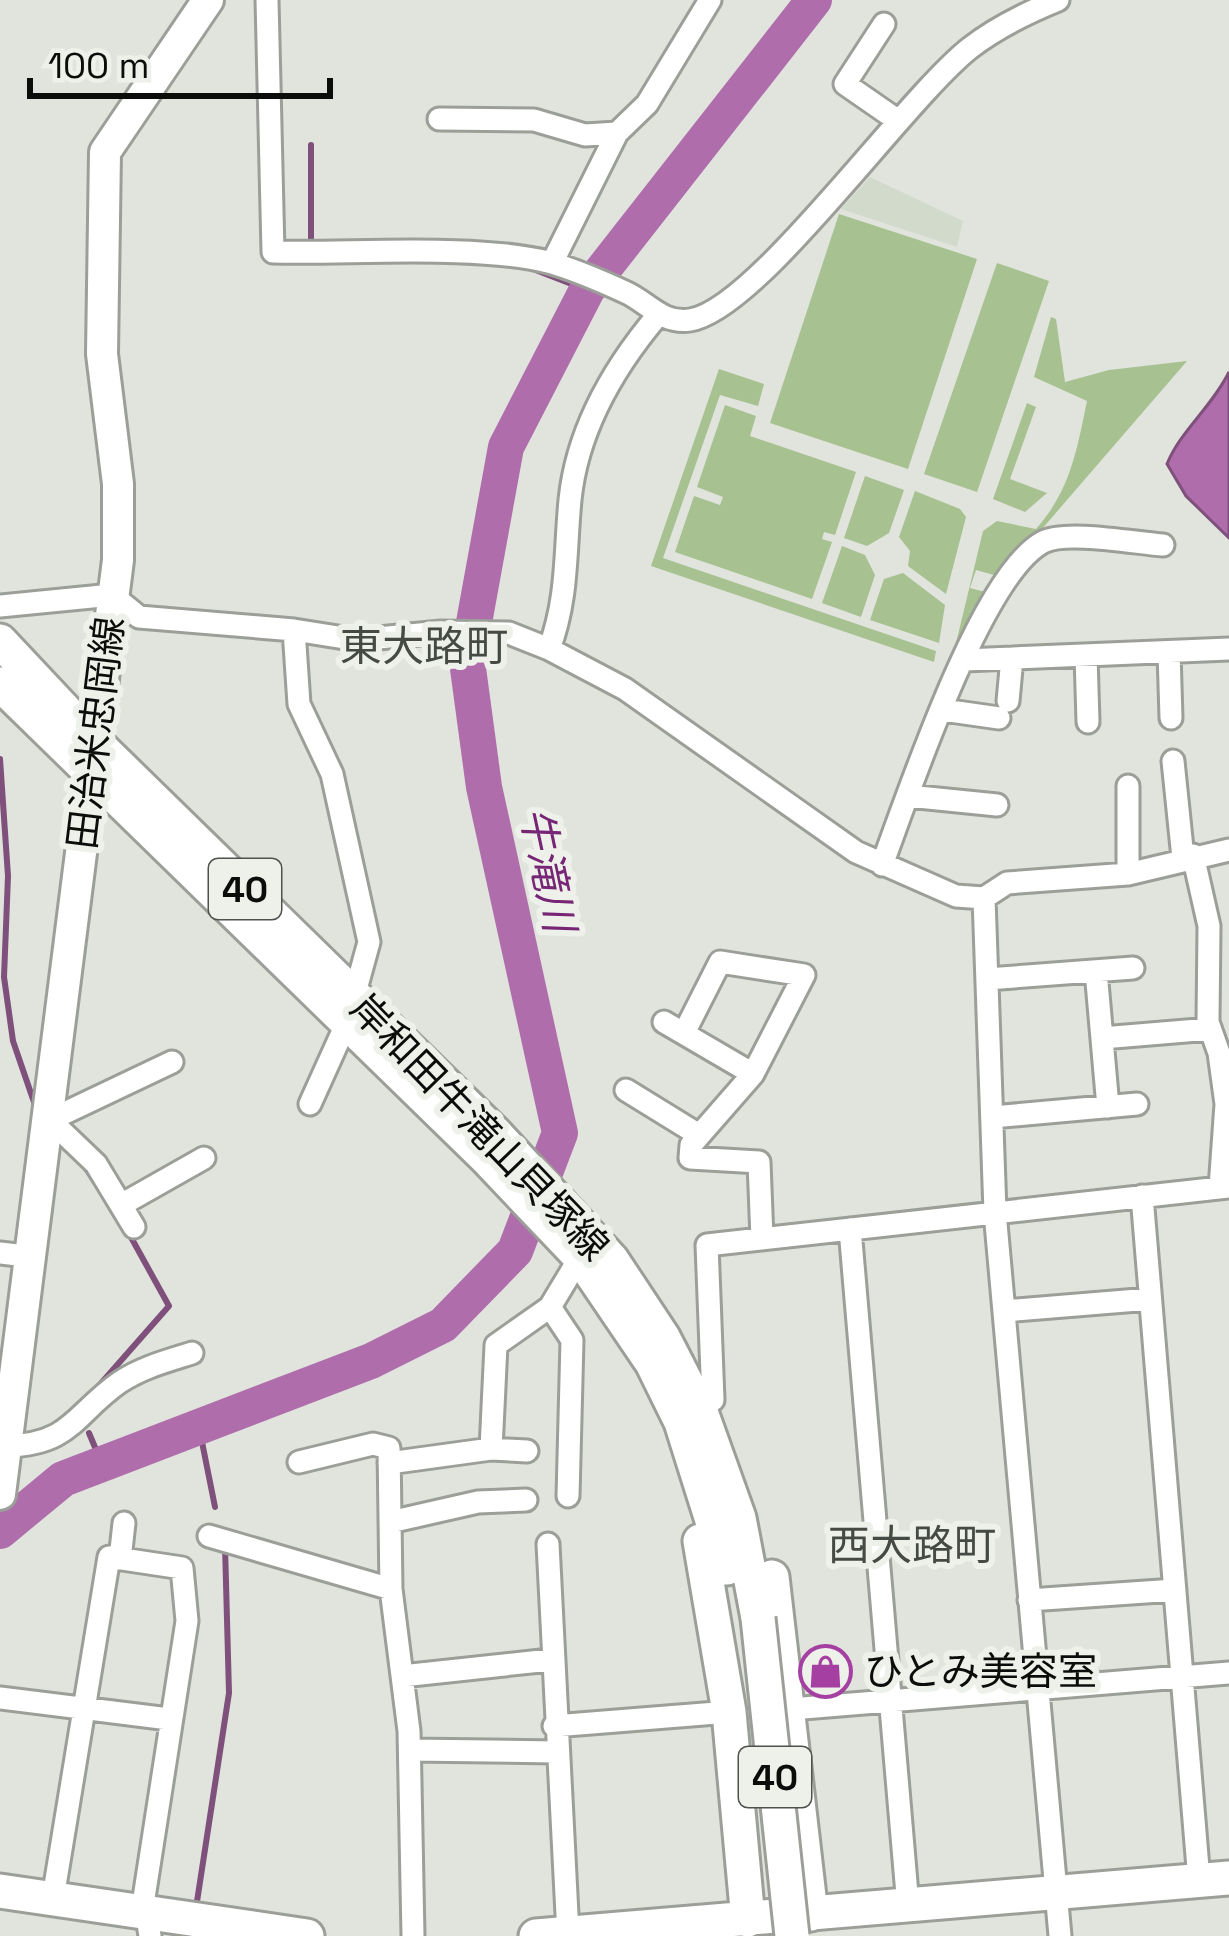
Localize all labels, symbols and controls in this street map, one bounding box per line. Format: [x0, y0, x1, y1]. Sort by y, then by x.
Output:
scale bar [30, 24, 330, 98]
text: 100 m [48, 43, 149, 89]
street label: 田治米忠岡線 [57, 614, 134, 852]
district label: 東大路町 [340, 620, 508, 673]
water label: 牛滝川 [508, 802, 587, 940]
road number: 40 [209, 859, 281, 919]
street label: 岸和田牛滝山貝塚線 [340, 984, 619, 1271]
district label: 西大路町 [828, 1519, 996, 1572]
shop icon: ひとみ美容室 [797, 1643, 853, 1699]
place label: ひとみ美容室 [864, 1647, 1097, 1696]
road number: 40 [739, 1747, 811, 1807]

